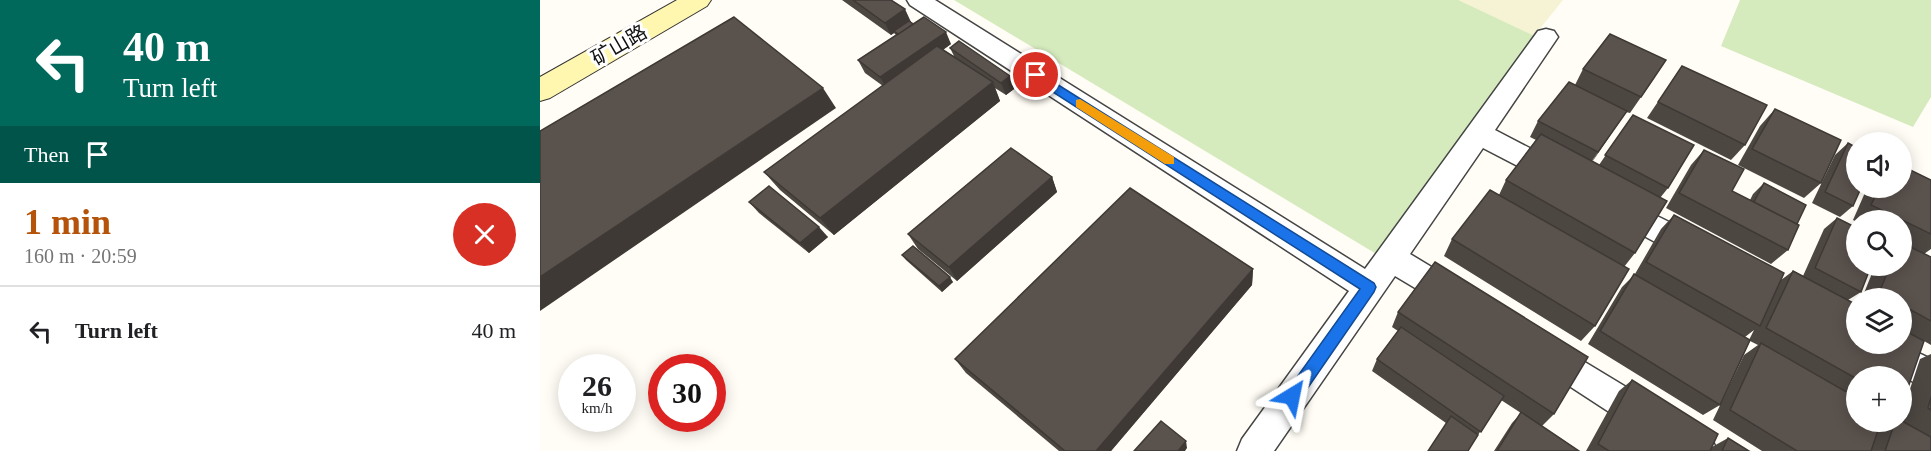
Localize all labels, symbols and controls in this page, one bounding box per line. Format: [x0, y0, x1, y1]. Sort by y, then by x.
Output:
street label: 矿山路 [588, 20, 650, 70]
icon: left [24, 24, 102, 102]
text: 40 m [123, 24, 211, 70]
pin [1010, 49, 1061, 100]
icon: arrive [1019, 58, 1052, 91]
text: Turn left [123, 73, 217, 103]
map controls [1846, 132, 1912, 432]
button: sound [1846, 132, 1912, 198]
icon: arrive [81, 138, 114, 171]
text: Then [24, 142, 69, 167]
text: 1 min [24, 202, 111, 242]
button: close [453, 203, 516, 266]
button: search [1846, 210, 1912, 276]
text: 160 m · 20:59 [24, 245, 137, 267]
button: layers [1846, 288, 1912, 354]
icon: left [24, 315, 57, 348]
text: Turn left [75, 318, 158, 343]
text: 40 m [471, 318, 516, 343]
speed limit sign: 30 [648, 354, 726, 432]
position arrow [1260, 364, 1324, 428]
button: + [1846, 366, 1912, 432]
text: 26 [582, 369, 612, 402]
text: km/h [582, 400, 612, 416]

